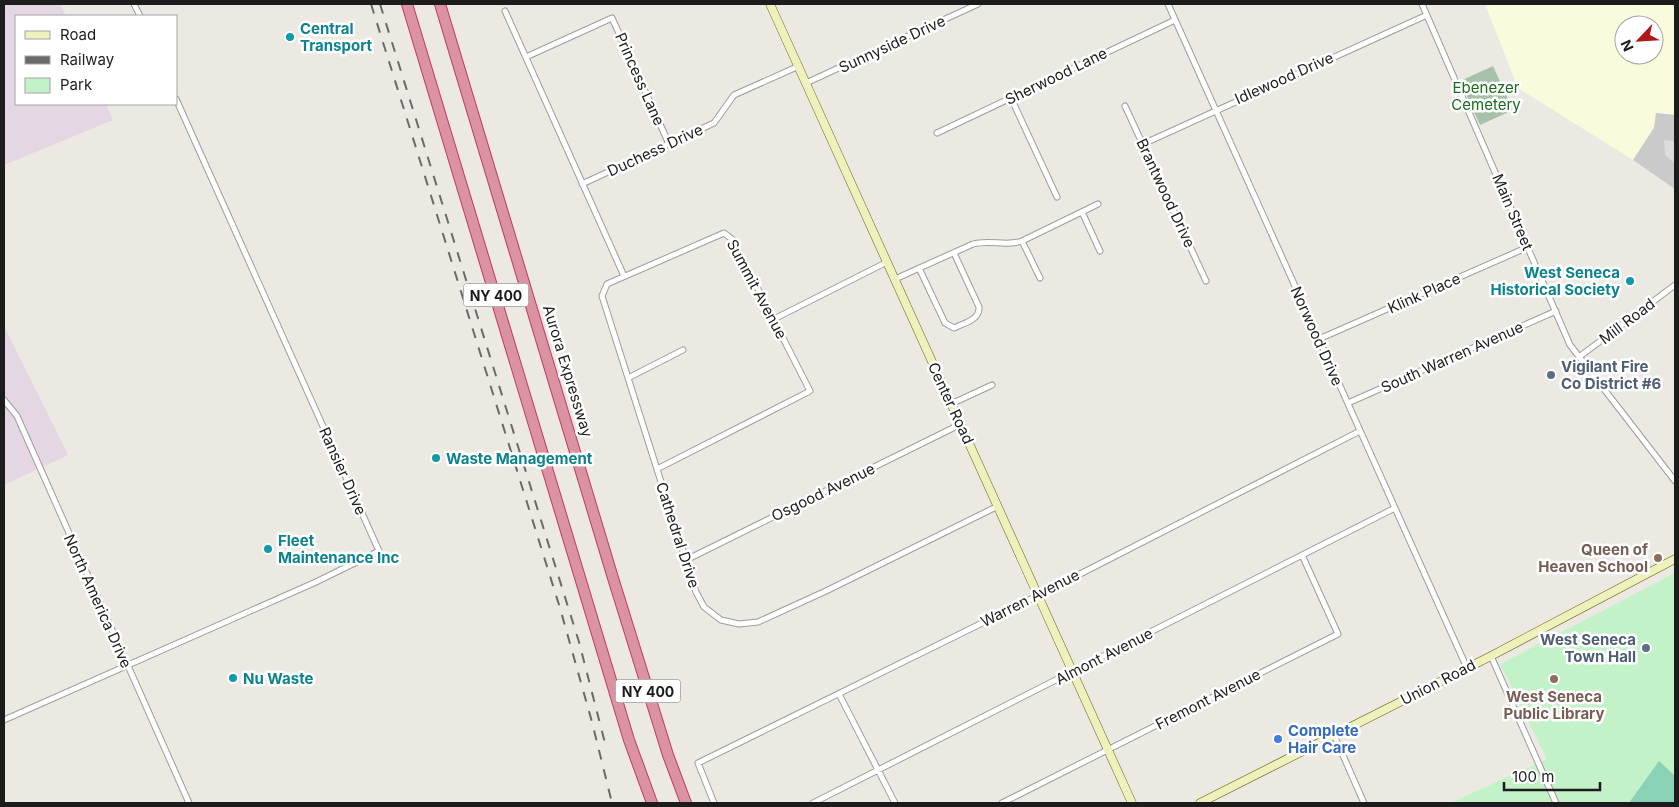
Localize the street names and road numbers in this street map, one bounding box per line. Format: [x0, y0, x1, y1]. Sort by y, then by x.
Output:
street label: Sunnyside Drive [836, 11, 948, 77]
street label: Princess Lane [611, 30, 669, 128]
street label: Sherwood Lane [1002, 43, 1110, 109]
street label: Idlewood Drive [1232, 48, 1336, 108]
street label: Duchess Drive [604, 120, 706, 180]
street label: Brantwood Drive [1132, 135, 1200, 251]
street label: Main Street [1488, 171, 1538, 253]
street label: Summit Avenue [723, 236, 791, 342]
street label: Klink Place [1385, 269, 1463, 317]
street label: Norwood Drive [1287, 283, 1347, 389]
road number: NY 400 [464, 284, 528, 306]
street label: Mill Road [1595, 294, 1659, 348]
street label: Aurora Expressway [539, 303, 597, 440]
street label: South Warren Avenue [1378, 317, 1526, 397]
street label: Center Road [924, 359, 978, 447]
street label: Ransier Drive [315, 424, 371, 518]
street label: Osgood Avenue [768, 459, 878, 525]
street label: Cathedral Drive [652, 480, 704, 590]
street label: North America Drive [60, 531, 136, 671]
street label: Warren Avenue [977, 565, 1083, 631]
street label: Almont Avenue [1052, 623, 1156, 689]
street label: Union Road [1397, 655, 1479, 709]
street label: Fremont Avenue [1152, 664, 1264, 734]
road number: NY 400 [616, 679, 680, 702]

